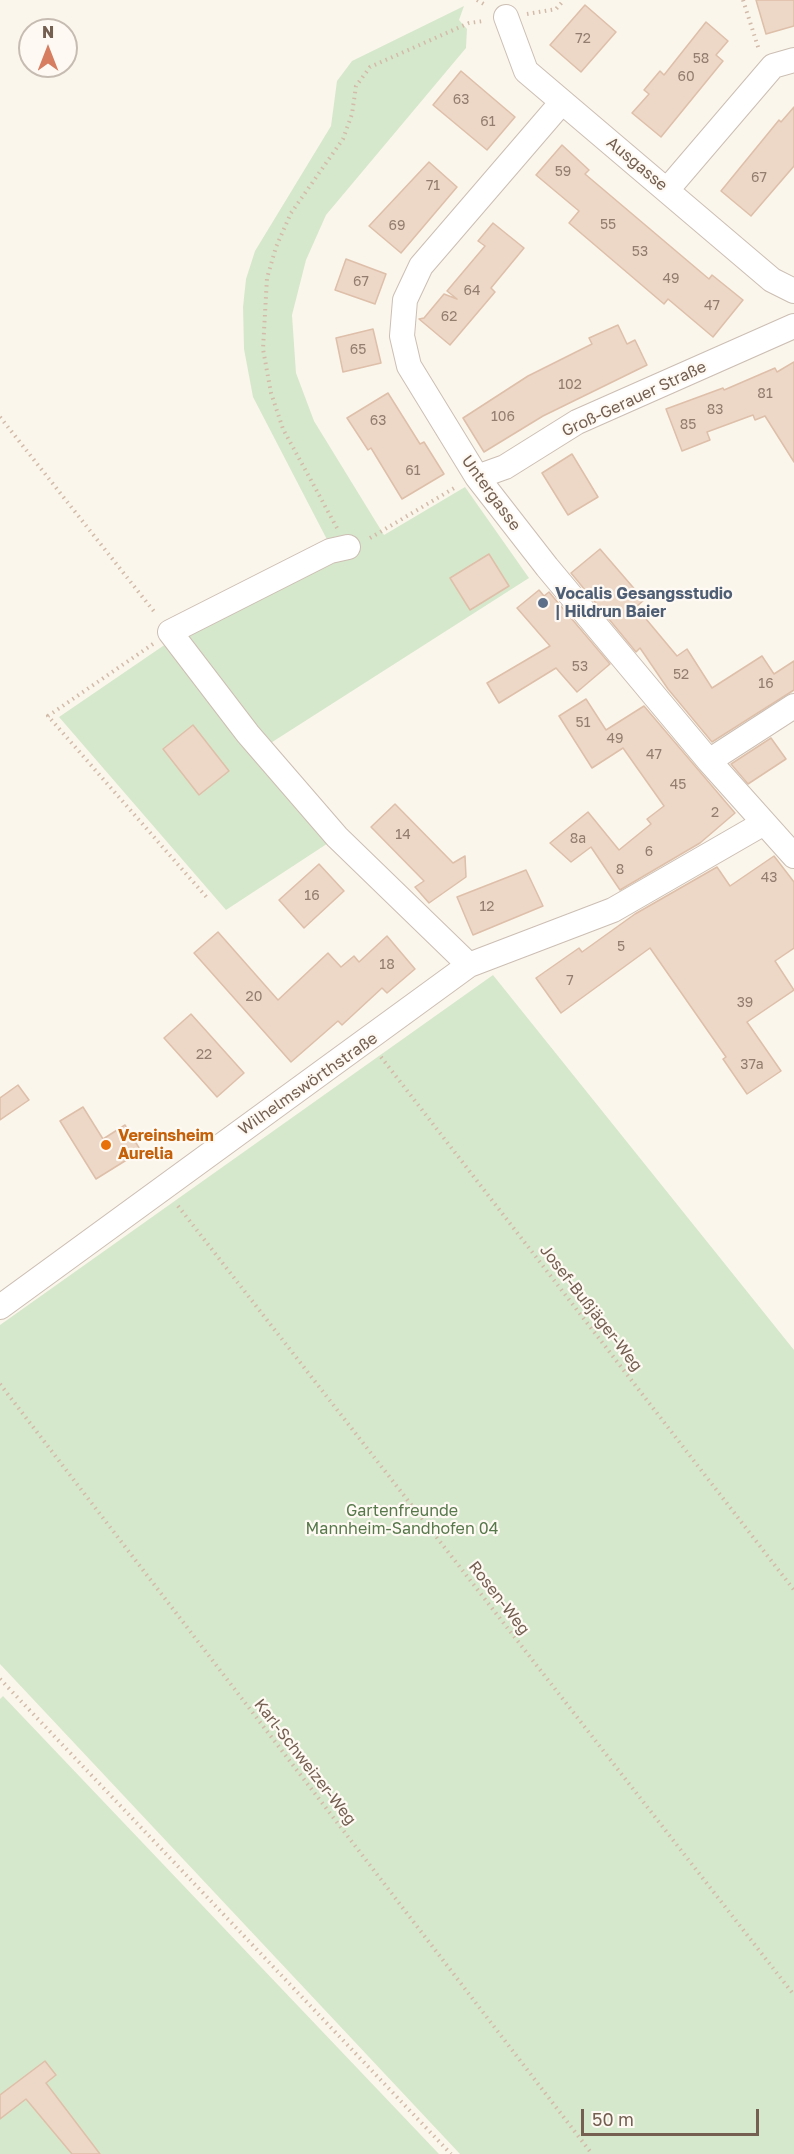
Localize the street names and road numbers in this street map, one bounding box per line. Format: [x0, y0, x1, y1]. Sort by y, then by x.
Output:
street label: Ausgasse [603, 133, 671, 195]
street label: Groß-Gerauer Straße [559, 357, 709, 441]
street label: Untergasse [457, 452, 525, 534]
street label: Wilhelmswörthstraße [235, 1029, 381, 1139]
street label: Josef-Bußjäger-Weg [536, 1241, 646, 1375]
street label: Rosen-Weg [464, 1557, 534, 1639]
street label: Karl-Schweizer-Weg [250, 1695, 360, 1829]

